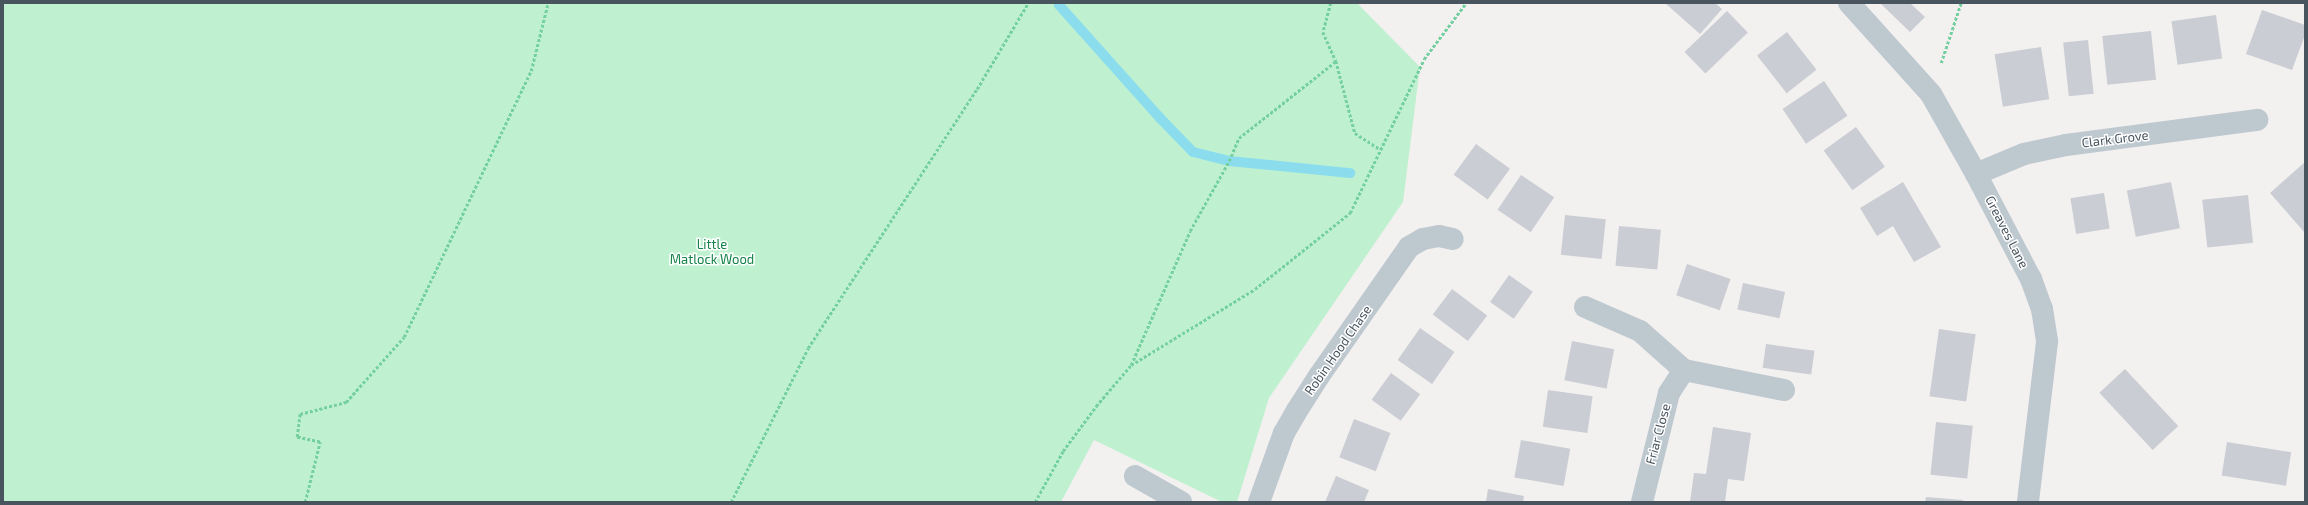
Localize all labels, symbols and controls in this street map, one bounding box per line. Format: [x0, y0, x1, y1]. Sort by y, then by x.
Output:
street label: Clark Grove [2081, 127, 2149, 151]
street label: Greaves Lane [1982, 193, 2032, 271]
park label: Little Matlock Wood [670, 237, 754, 268]
street label: Robin Hood Chase [1301, 302, 1375, 398]
street label: Friar Close [1642, 402, 1674, 466]

